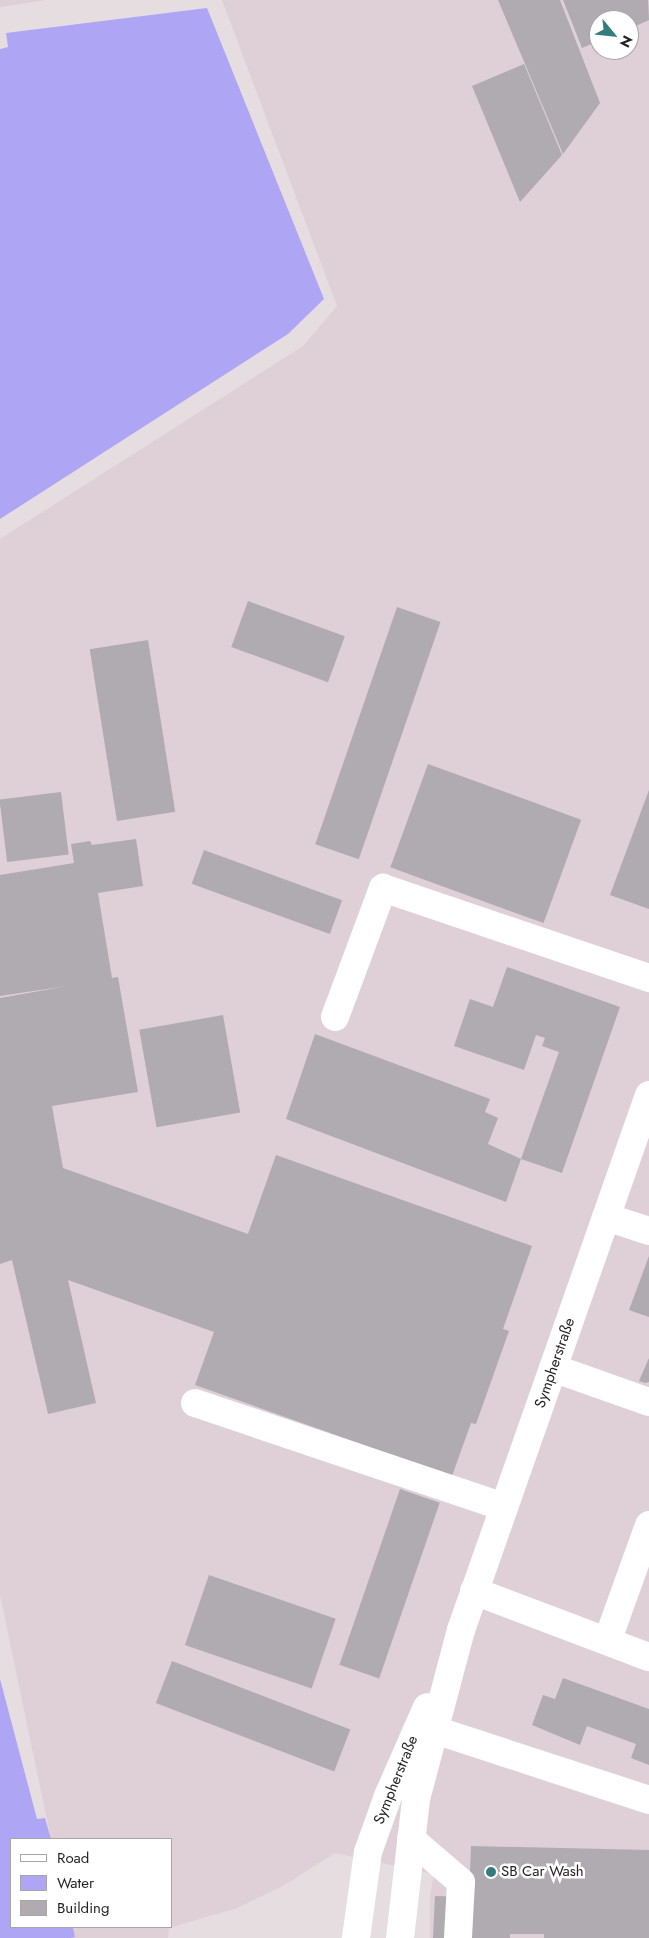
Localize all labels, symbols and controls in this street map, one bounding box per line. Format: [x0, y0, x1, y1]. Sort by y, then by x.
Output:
north arrow [589, 10, 639, 60]
text: N [615, 32, 638, 51]
street label: Sympherstraße [531, 1316, 579, 1410]
street label: Sympherstraße [370, 1733, 422, 1827]
legend [10, 1838, 172, 1928]
text: Road [57, 1847, 89, 1869]
place label: SB Car Wash [501, 1863, 584, 1881]
marker: SB Car Wash [485, 1866, 497, 1878]
text: Water [57, 1872, 94, 1894]
text: Building [57, 1897, 109, 1919]

